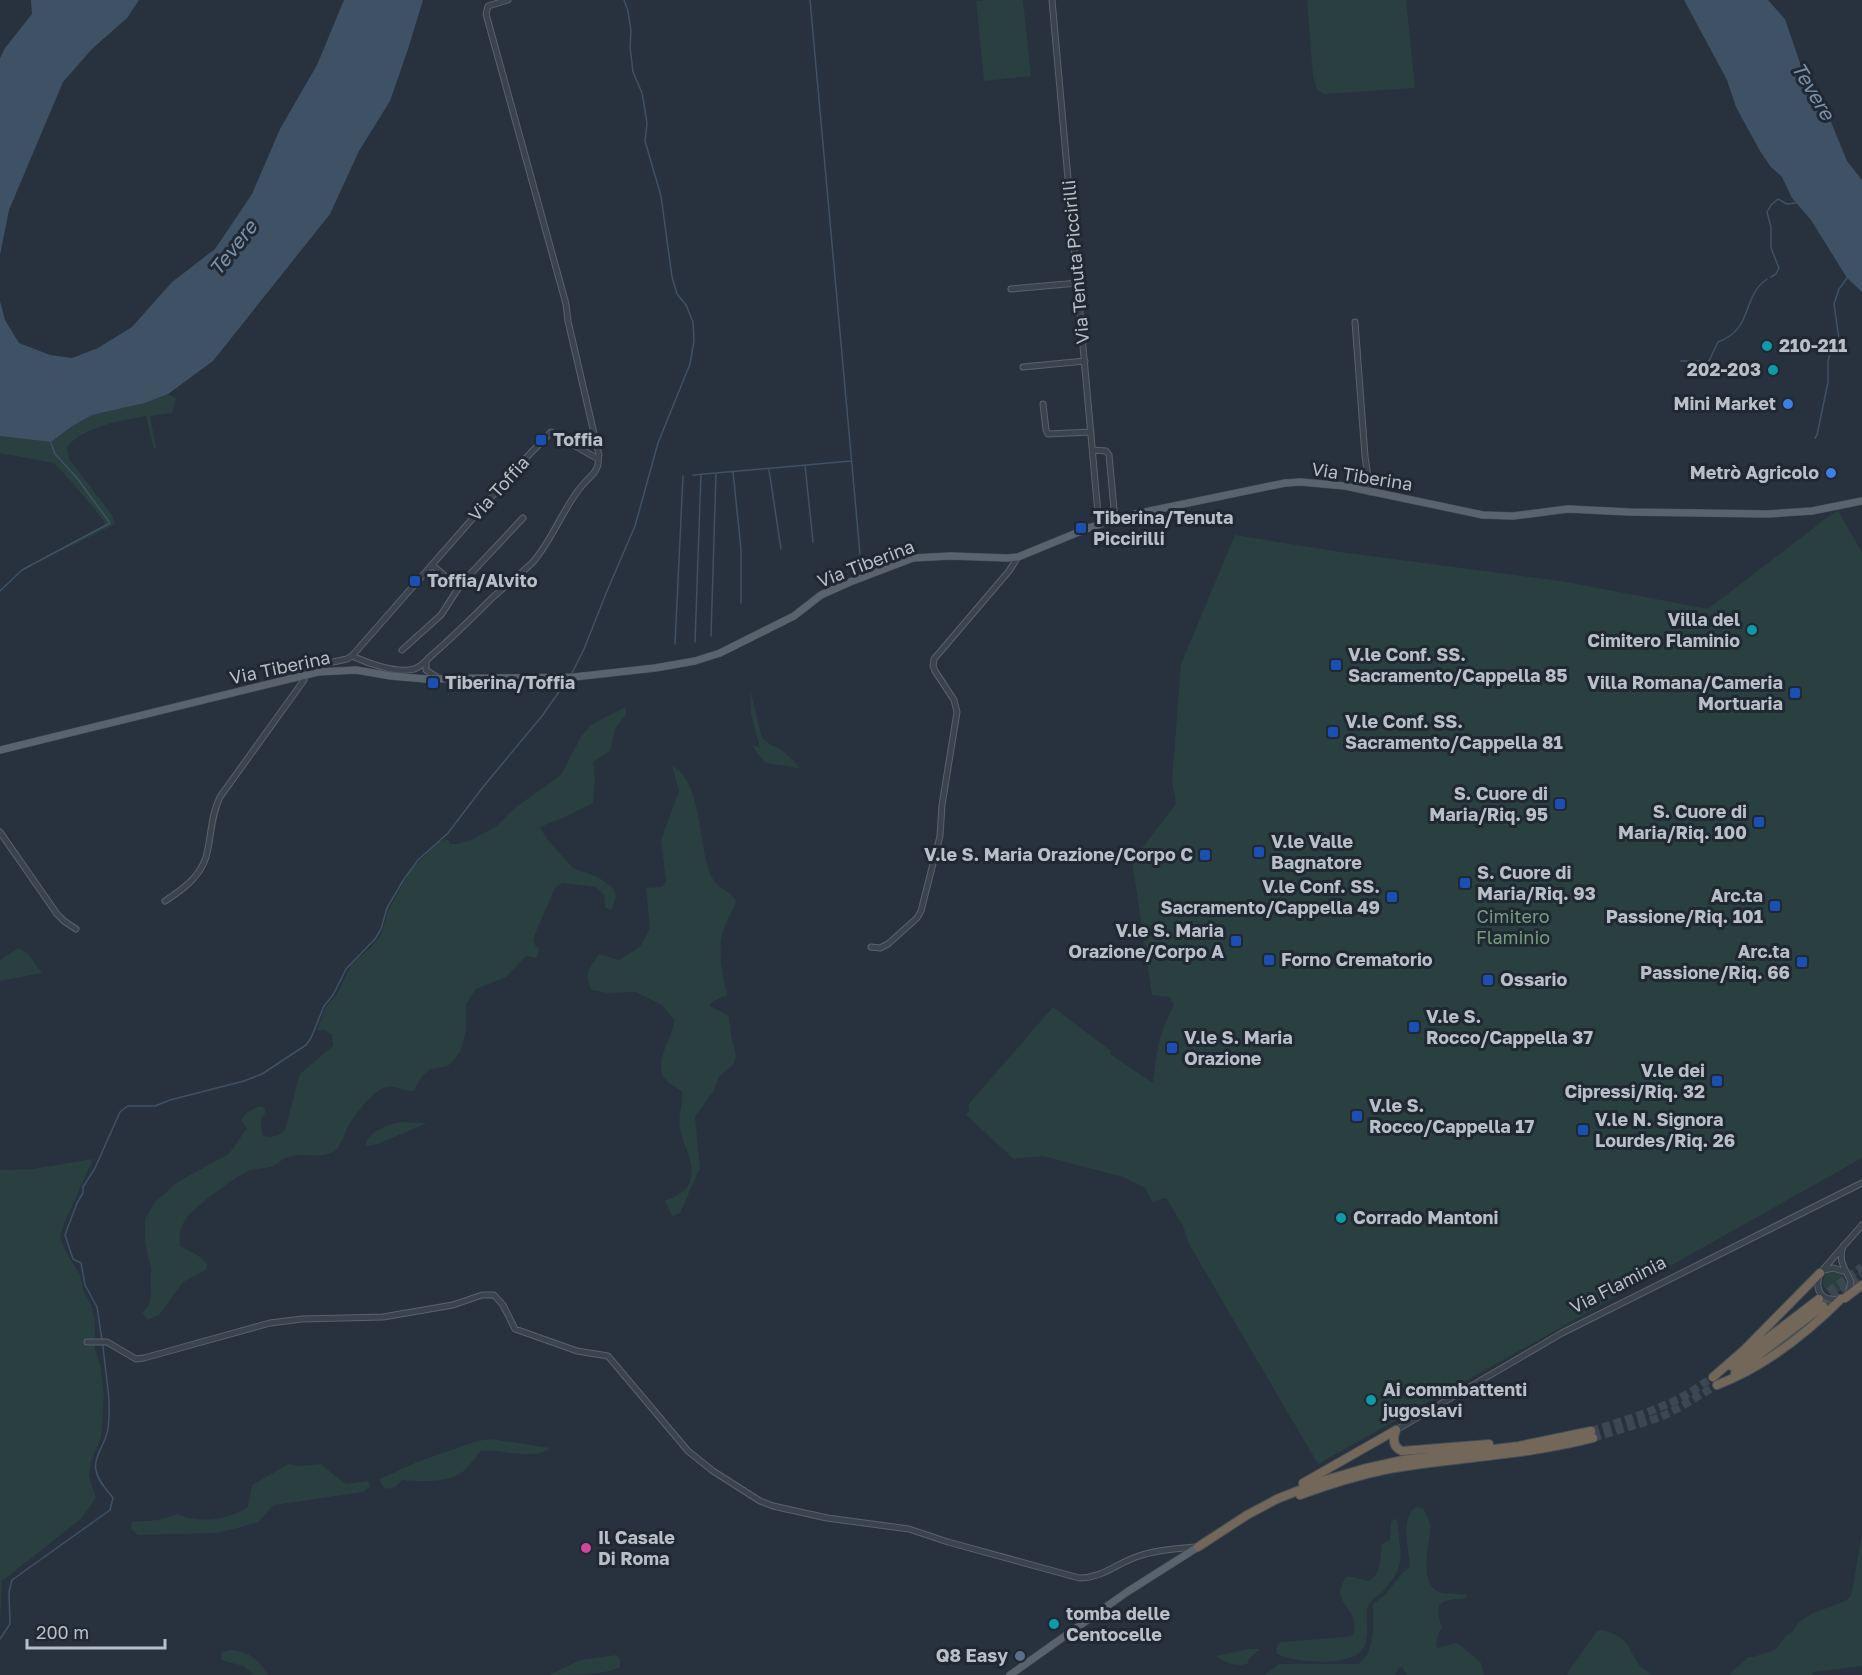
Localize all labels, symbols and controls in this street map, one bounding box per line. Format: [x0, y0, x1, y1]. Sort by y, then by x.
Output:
water label: Tevere [1787, 57, 1841, 125]
street label: Via Tenuta Piccirilli [1057, 179, 1093, 345]
water label: Tevere [203, 214, 262, 280]
place label: 210-211 [1779, 334, 1847, 356]
marker: 210-211 [1760, 339, 1774, 353]
place label: 202-203 [1687, 358, 1761, 380]
marker: 202-203 [1766, 363, 1780, 377]
place label: Mini Market [1673, 392, 1776, 414]
marker: Mini Market [1781, 397, 1795, 411]
place label: Toffia [553, 428, 603, 450]
marker: Toffia [534, 433, 548, 447]
street label: Via Toffia [463, 451, 533, 525]
street label: Via Tiberina [1310, 457, 1414, 495]
place label: Metrò Agricolo [1690, 461, 1819, 483]
marker: Metrò Agricolo [1824, 466, 1838, 480]
place label: Tiberina/Tenuta Piccirilli [1093, 506, 1233, 549]
marker: Tiberina/Tenuta Piccirilli [1074, 521, 1088, 535]
street label: Via Tiberina [814, 534, 917, 592]
place label: Toffia/Alvito [427, 569, 538, 591]
marker: Toffia/Alvito [408, 574, 422, 588]
place label: Villa del Cimitero Flaminio [1587, 608, 1740, 651]
marker: Villa del Cimitero Flaminio [1745, 623, 1759, 637]
place label: V.le Conf. SS. Sacramento/Cappella 85 [1348, 643, 1567, 686]
street label: Via Tiberina [228, 646, 332, 688]
marker: V.le Conf. SS. Sacramento/Cappella 85 [1329, 658, 1343, 672]
place label: Tiberina/Toffia [445, 671, 575, 693]
place label: Villa Romana/Cameria Mortuaria [1587, 671, 1783, 714]
marker: Tiberina/Toffia [426, 676, 440, 690]
marker: Villa Romana/Cameria Mortuaria [1788, 686, 1802, 700]
place label: V.le Conf. SS. Sacramento/Cappella 81 [1345, 710, 1563, 753]
marker: V.le Conf. SS. Sacramento/Cappella 81 [1326, 725, 1340, 739]
place label: S. Cuore di Maria/Riq. 95 [1429, 782, 1548, 825]
marker: S. Cuore di Maria/Riq. 95 [1553, 797, 1567, 811]
place label: S. Cuore di Maria/Riq. 100 [1618, 800, 1747, 843]
marker: S. Cuore di Maria/Riq. 100 [1752, 815, 1766, 829]
place label: V.le Valle Bagnatore [1271, 830, 1362, 873]
place label: V.le S. Maria Orazione/Corpo C [924, 843, 1193, 865]
marker: V.le Valle Bagnatore [1252, 845, 1266, 859]
marker: V.le S. Maria Orazione/Corpo C [1198, 848, 1212, 862]
place label: S. Cuore di Maria/Riq. 93 [1477, 861, 1596, 904]
place label: V.le Conf. SS. Sacramento/Cappella 49 [1160, 875, 1380, 918]
marker: S. Cuore di Maria/Riq. 93 [1458, 876, 1472, 890]
place label: Arc.ta Passione/Riq. 101 [1606, 884, 1763, 927]
marker: V.le Conf. SS. Sacramento/Cappella 49 [1385, 890, 1399, 904]
marker: Arc.ta Passione/Riq. 101 [1768, 899, 1782, 913]
park label: Cimitero Flaminio [1476, 905, 1550, 948]
place label: V.le S. Maria Orazione/Corpo A [1068, 919, 1224, 962]
marker: V.le S. Maria Orazione/Corpo A [1229, 934, 1243, 948]
place label: Arc.ta Passione/Riq. 66 [1640, 940, 1790, 983]
place label: Forno Crematorio [1281, 948, 1433, 970]
marker: Forno Crematorio [1262, 953, 1276, 967]
marker: Arc.ta Passione/Riq. 66 [1795, 955, 1809, 969]
place label: Ossario [1500, 968, 1567, 990]
marker: Ossario [1481, 973, 1495, 987]
place label: V.le S. Rocco/Cappella 37 [1426, 1005, 1593, 1048]
marker: V.le S. Rocco/Cappella 37 [1407, 1020, 1421, 1034]
place label: V.le S. Maria Orazione [1184, 1026, 1293, 1069]
marker: V.le S. Maria Orazione [1165, 1041, 1179, 1055]
place label: V.le dei Cipressi/Riq. 32 [1564, 1059, 1705, 1102]
marker: V.le dei Cipressi/Riq. 32 [1710, 1074, 1724, 1088]
place label: V.le S. Rocco/Cappella 17 [1369, 1094, 1534, 1137]
place label: V.le N. Signora Lourdes/Riq. 26 [1595, 1108, 1735, 1151]
marker: V.le S. Rocco/Cappella 17 [1350, 1109, 1364, 1123]
marker: V.le N. Signora Lourdes/Riq. 26 [1576, 1123, 1590, 1137]
place label: Corrado Mantoni [1353, 1206, 1498, 1228]
marker: Corrado Mantoni [1334, 1211, 1348, 1225]
street label: Via Flaminia [1566, 1250, 1669, 1318]
place label: Ai commbattenti jugoslavi [1382, 1378, 1527, 1421]
marker: Ai commbattenti jugoslavi [1364, 1393, 1378, 1407]
place label: Il Casale Di Roma [598, 1526, 675, 1569]
marker: Il Casale Di Roma [579, 1541, 593, 1555]
place label: tomba delle Centocelle [1066, 1602, 1170, 1645]
scale bar [27, 1612, 165, 1650]
marker: tomba delle Centocelle [1047, 1617, 1061, 1631]
text: 200 m [36, 1621, 89, 1643]
place label: Q8 Easy [936, 1644, 1008, 1666]
marker: Q8 Easy [1013, 1649, 1027, 1663]

